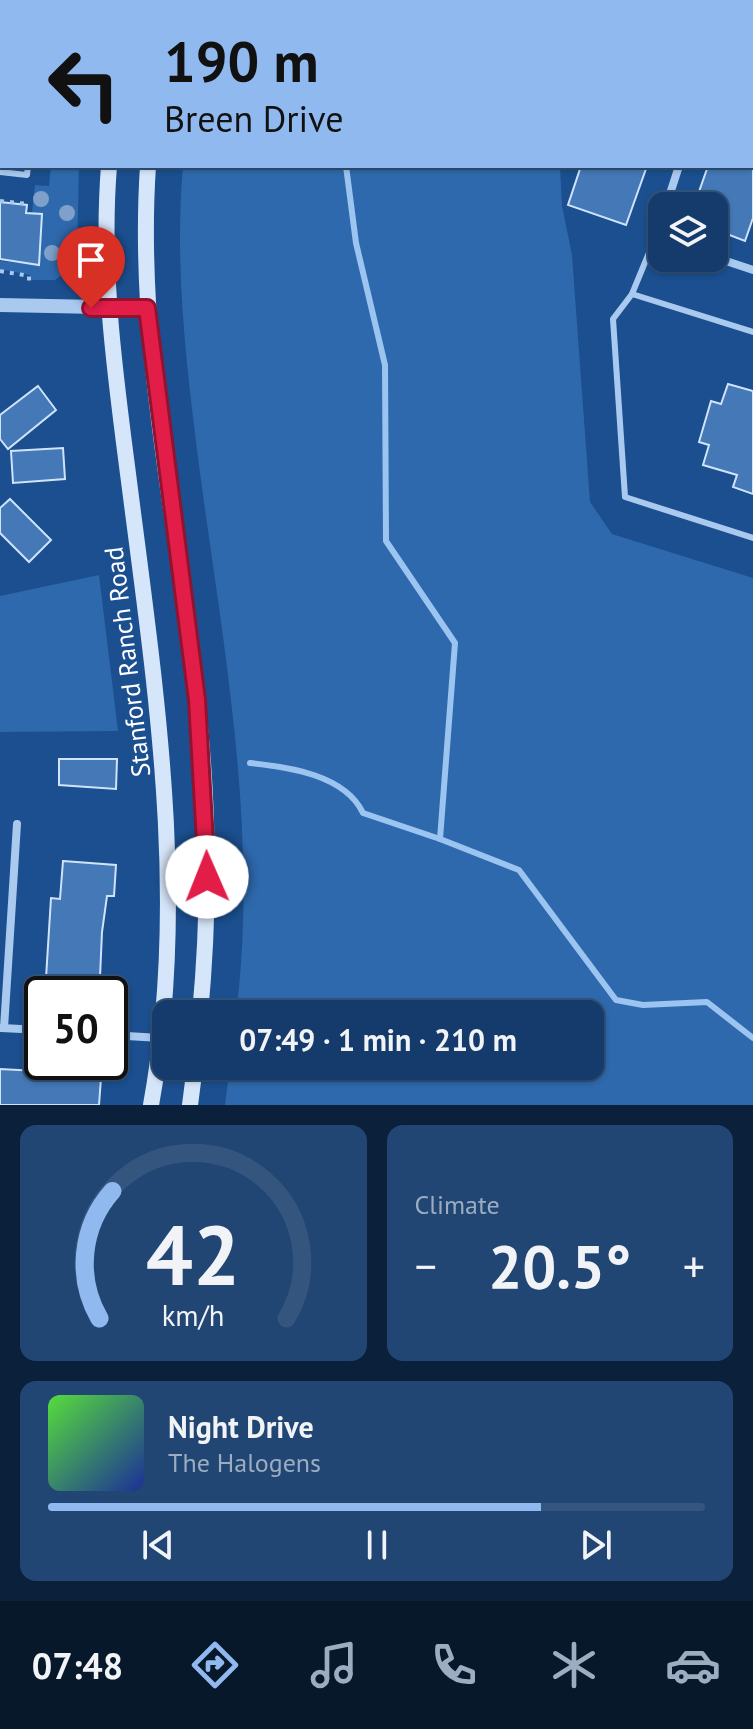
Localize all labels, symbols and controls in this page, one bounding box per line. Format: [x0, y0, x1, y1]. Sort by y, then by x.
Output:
text: 190 m [164, 25, 319, 97]
icon: left [32, 32, 136, 136]
text: Breen Drive [164, 95, 343, 142]
map controls [648, 192, 728, 272]
button: layers [648, 192, 728, 272]
pin [57, 226, 125, 308]
icon: arrive [69, 238, 113, 282]
street label: Stanford Ranch Road [97, 545, 157, 779]
position arrow [165, 835, 249, 919]
speed limit sign: 50 [24, 976, 128, 1080]
text: 07:49 · 1 min · 210 m [239, 1020, 517, 1059]
text: Climate [415, 1188, 500, 1221]
text: 42 [146, 1200, 240, 1308]
text: 20.5° [488, 1227, 631, 1305]
text: − [415, 1237, 437, 1294]
text: + [683, 1237, 705, 1294]
text: km/h [162, 1297, 225, 1334]
text: Night Drive [168, 1407, 314, 1446]
text: The Halogens [168, 1446, 321, 1479]
icon: previous [136, 1523, 180, 1567]
icon: pause [355, 1523, 399, 1567]
icon: next [574, 1523, 618, 1567]
icon: directions [187, 1637, 243, 1693]
icon: music [306, 1637, 362, 1693]
icon: phone [426, 1637, 482, 1693]
icon: climate [546, 1637, 602, 1693]
icon: car [665, 1637, 721, 1693]
text: 07:48 [32, 1642, 123, 1689]

